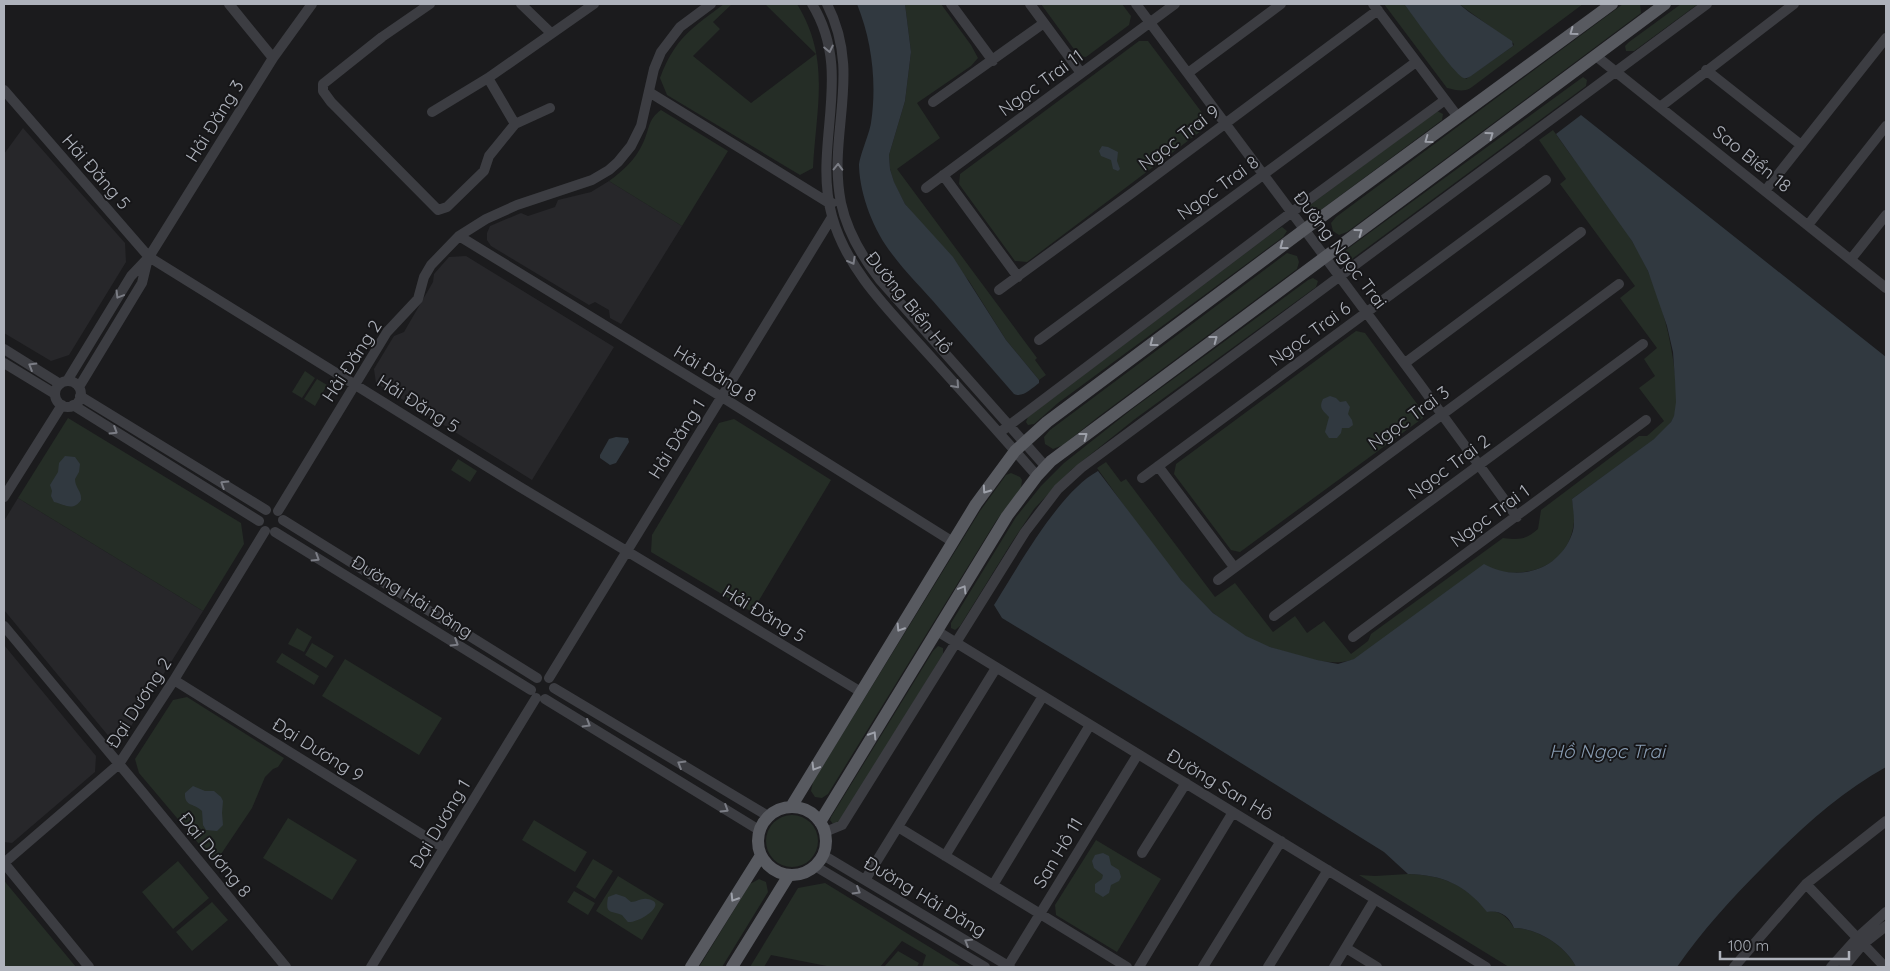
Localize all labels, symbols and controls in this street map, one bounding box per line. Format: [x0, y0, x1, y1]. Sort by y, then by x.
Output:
one-way arrow [1569, 26, 1578, 36]
street label: Ngọc Trai 11 [994, 44, 1087, 121]
one-way arrow [823, 45, 834, 54]
street label: Hải Đăng 3 [180, 75, 249, 166]
street label: Ngọc Trai 9 [1134, 100, 1224, 176]
street label: Sao Biển 18 [1708, 120, 1796, 197]
street label: Hải Đăng 5 [57, 129, 136, 214]
one-way arrow [1484, 132, 1494, 141]
one-way arrow [1424, 134, 1434, 143]
street label: Ngọc Trai 8 [1172, 150, 1263, 225]
one-way arrow [833, 162, 844, 170]
street label: Đường Ngọc Trai [1289, 186, 1392, 313]
one-way arrow [1353, 229, 1363, 238]
one-way arrow [1279, 240, 1289, 249]
street label: Đường Biển Hồ [861, 247, 958, 359]
one-way arrow [846, 255, 856, 264]
one-way arrow [116, 290, 125, 299]
street label: Ngọc Trai 6 [1264, 296, 1355, 371]
street label: Hải Đăng 2 [317, 315, 387, 406]
one-way arrow [1208, 336, 1218, 345]
one-way arrow [1150, 338, 1159, 346]
street label: Hải Đăng 8 [670, 340, 761, 407]
one-way arrow [28, 363, 37, 373]
street label: Hải Đăng 5 [373, 369, 464, 438]
one-way arrow [951, 380, 960, 389]
street label: Ngọc Trai 3 [1363, 380, 1454, 455]
street label: Hải Đăng 1 [643, 395, 710, 483]
one-way arrow [108, 425, 118, 434]
street label: Ngọc Trai 2 [1403, 429, 1494, 504]
one-way arrow [1078, 433, 1088, 442]
street label: Ngọc Trai 1 [1446, 479, 1534, 552]
one-way arrow [221, 481, 230, 491]
one-way arrow [983, 485, 992, 494]
street label: Đường Hải Đăng [347, 550, 477, 643]
one-way arrow [311, 551, 320, 561]
street label: Hải Đăng 5 [719, 580, 810, 647]
one-way arrow [956, 586, 966, 595]
one-way arrow [896, 623, 906, 632]
one-way arrow [449, 637, 458, 646]
street label: Đại Dương 2 [101, 653, 176, 752]
street label: Đại Dương 9 [268, 712, 368, 787]
one-way arrow [581, 718, 590, 728]
one-way arrow [867, 732, 877, 741]
water label: Hồ Ngọc Trai [1549, 739, 1667, 763]
street label: Đường San Hô [1163, 744, 1278, 826]
one-way arrow [677, 760, 686, 770]
one-way arrow [811, 761, 821, 770]
street label: Đại Dương 1 [404, 775, 475, 872]
one-way arrow [720, 803, 729, 813]
street label: Đại Dương 8 [174, 807, 257, 902]
street label: San Hô 11 [1028, 813, 1088, 892]
street label: Đường Hải Đăng [860, 851, 991, 942]
one-way arrow [852, 884, 861, 894]
one-way arrow [730, 892, 740, 901]
scale bar [1720, 928, 1849, 960]
text: 100 m [1728, 936, 1769, 955]
one-way arrow [965, 938, 974, 948]

